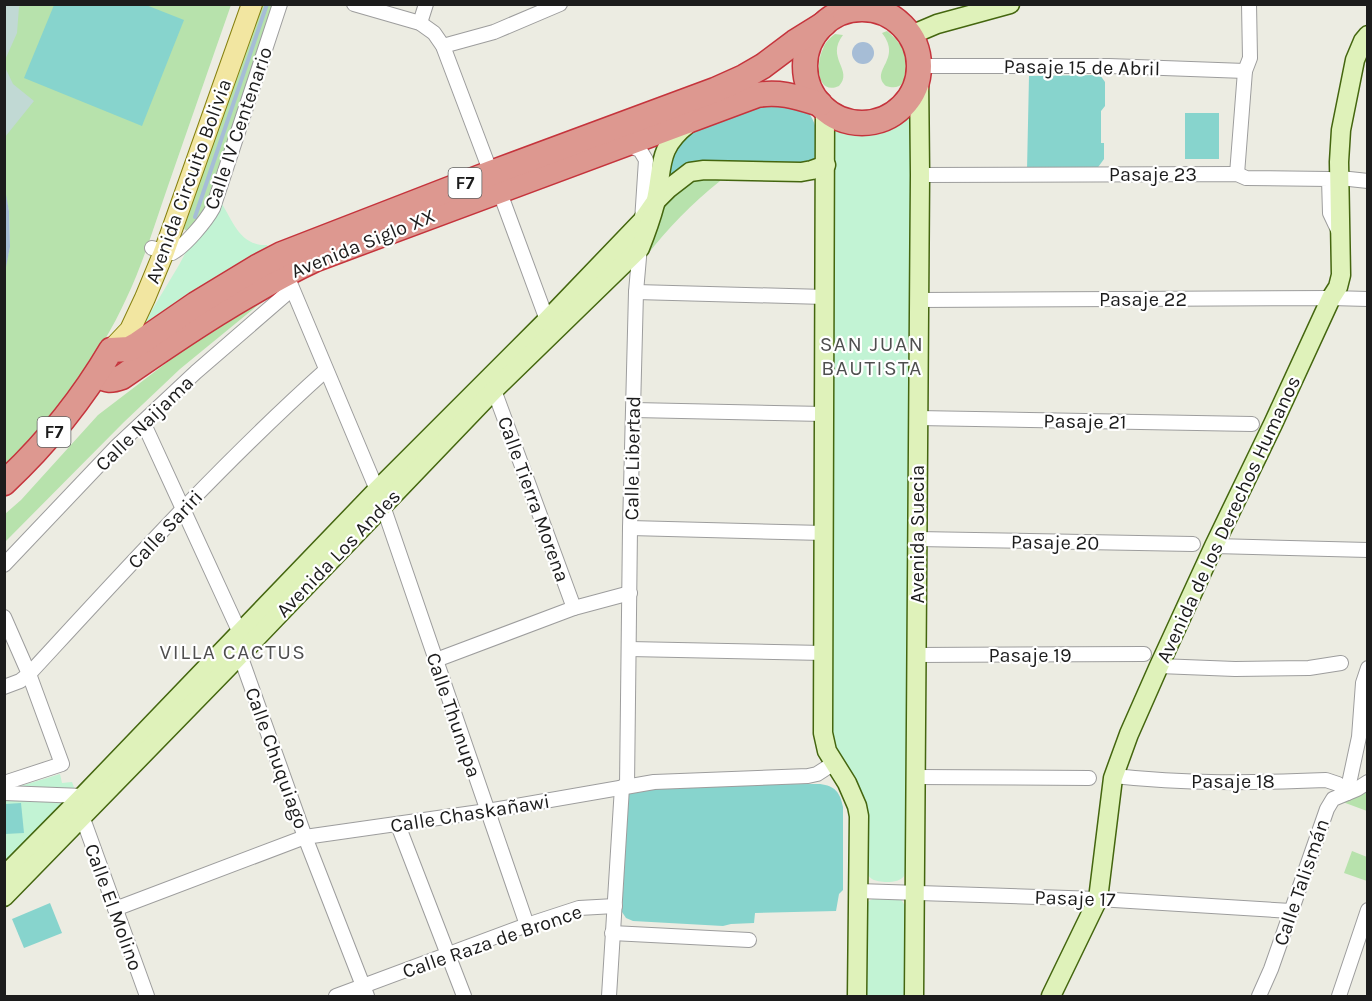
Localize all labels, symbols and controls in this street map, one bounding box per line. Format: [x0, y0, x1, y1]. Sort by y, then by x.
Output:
street label: Calle IV Centenario [200, 44, 277, 213]
street label: Pasaje 15 de Abril [1004, 55, 1160, 80]
street label: Avenida Circuito Bolivia [141, 76, 236, 287]
street label: Pasaje 23 [1109, 163, 1197, 186]
road number: F7 [448, 168, 482, 198]
street label: Avenida Siglo XX [288, 204, 439, 283]
street label: Pasaje 22 [1099, 288, 1187, 311]
district label: SAN JUAN BAUTISTA [820, 332, 924, 380]
street label: Calle Naijama [91, 371, 198, 476]
street label: Avenida de los Derechos Humanos [1152, 372, 1305, 666]
street label: Calle Libertad [620, 396, 645, 520]
street label: Pasaje 21 [1043, 409, 1127, 434]
street label: Calle Tierra Morena [493, 413, 574, 585]
road number: F7 [38, 417, 70, 447]
street label: Avenida Suecia [906, 465, 929, 603]
street label: Calle Sariri [123, 485, 208, 573]
street label: Avenida Los Andes [271, 485, 405, 622]
street label: Pasaje 20 [1011, 530, 1099, 555]
district label: VILLA CACTUS [159, 640, 307, 664]
street label: Pasaje 19 [988, 644, 1072, 667]
street label: Calle Thunupa [421, 650, 486, 781]
street label: Calle Chuquiago [240, 684, 313, 832]
street label: Pasaje 18 [1191, 770, 1275, 793]
street label: Calle Chaskañawi [389, 790, 551, 837]
street label: Calle Talismán [1269, 816, 1334, 949]
street label: Calle El Molino [80, 841, 147, 974]
street label: Pasaje 17 [1034, 886, 1116, 911]
street label: Calle Raza de Bronce [399, 900, 585, 983]

